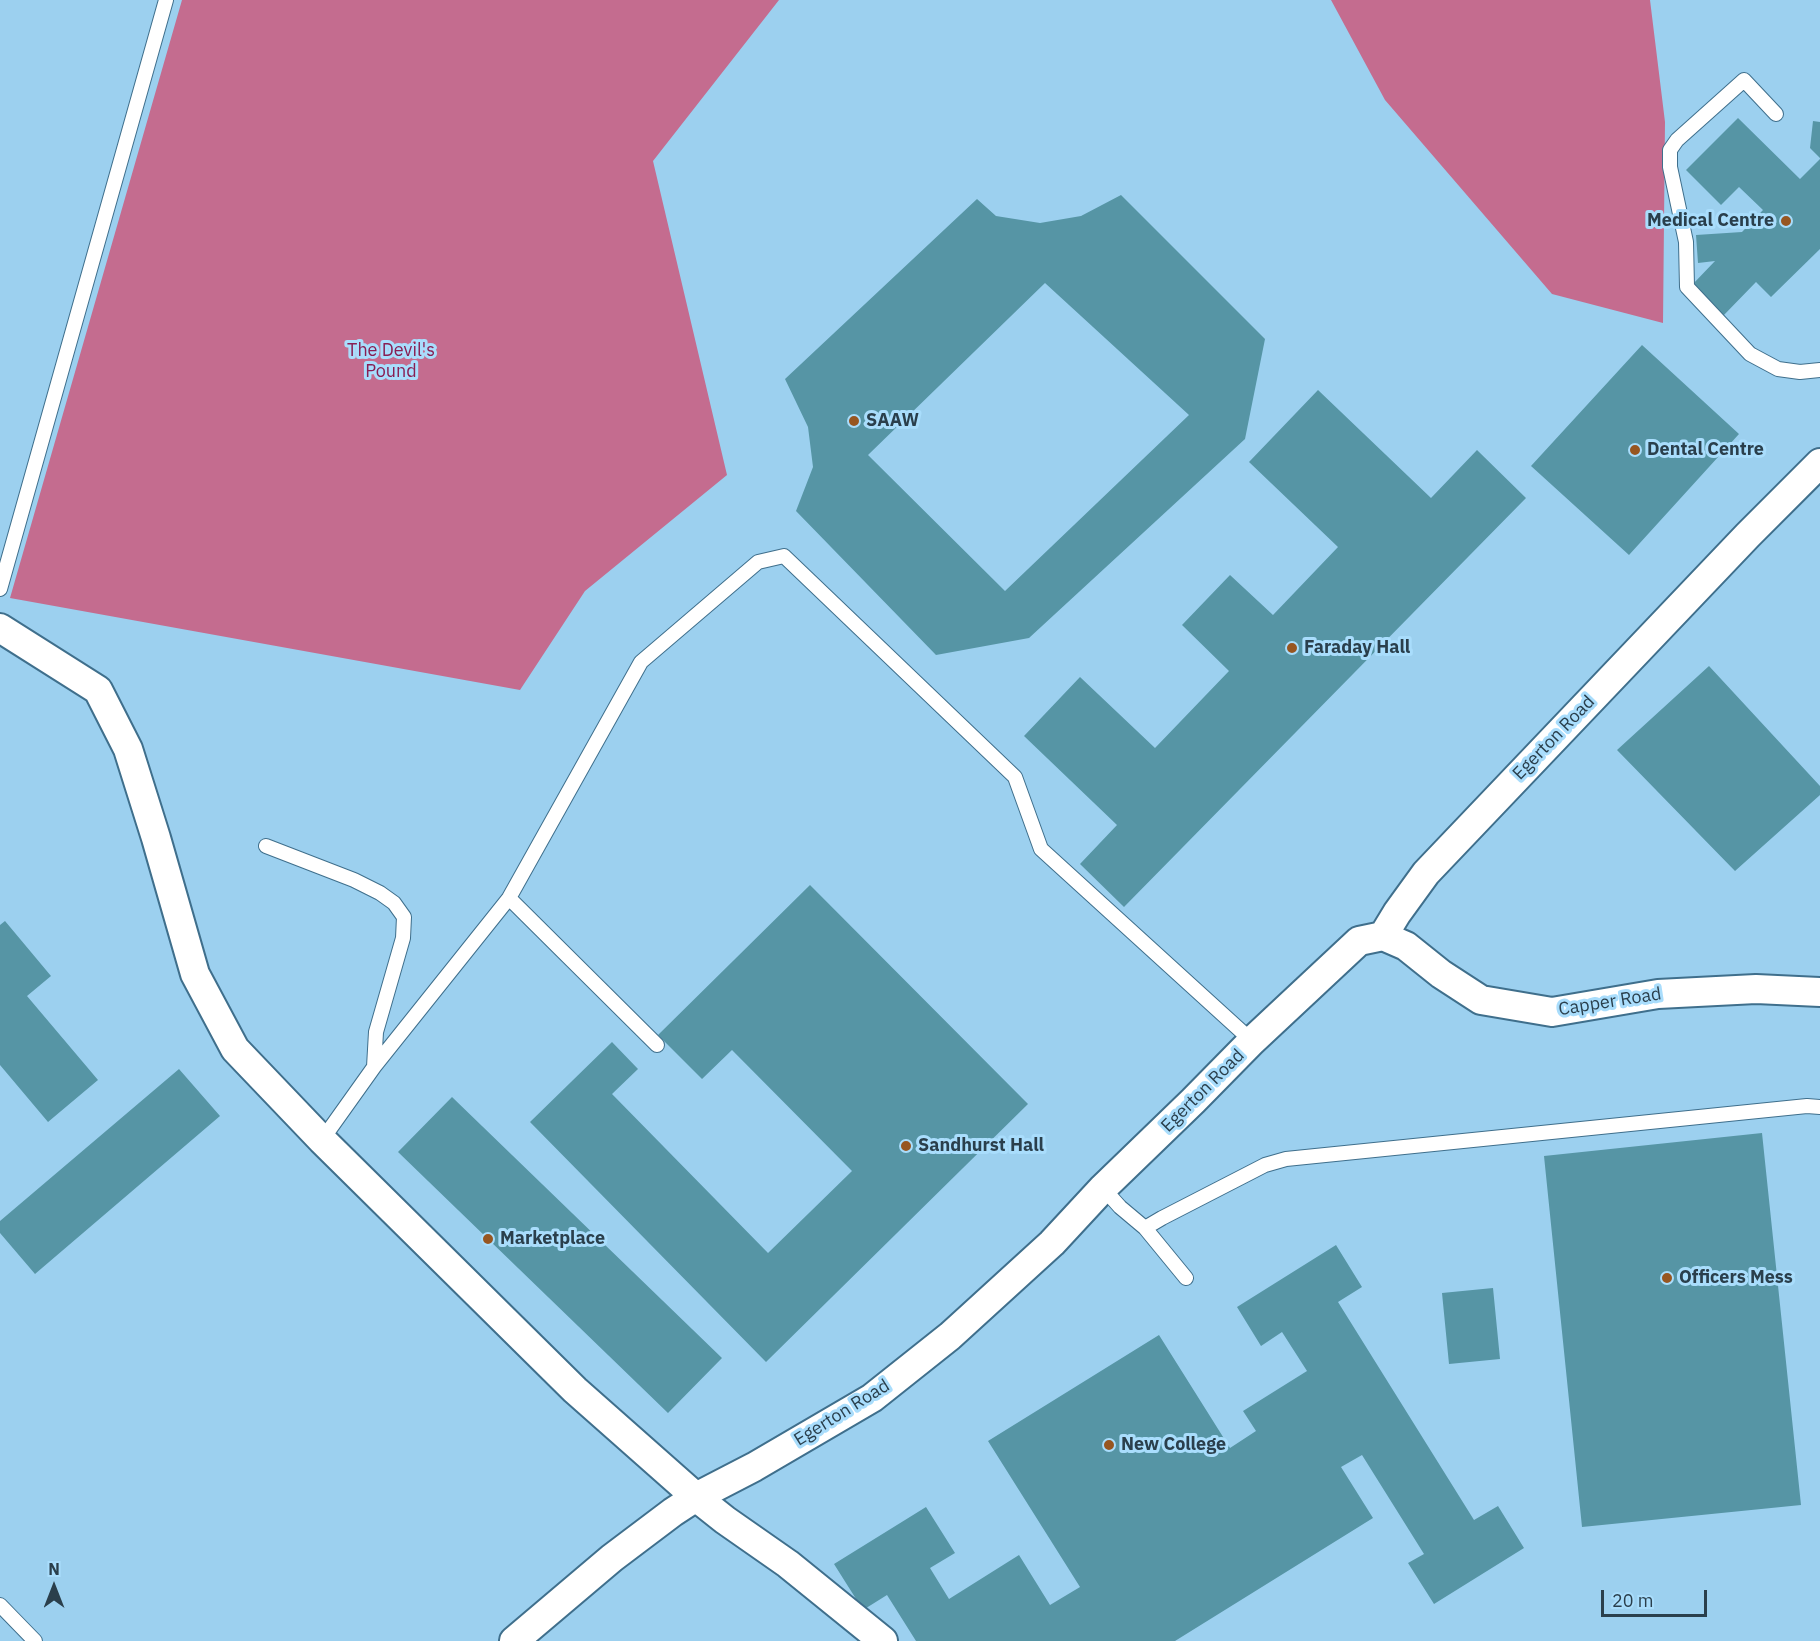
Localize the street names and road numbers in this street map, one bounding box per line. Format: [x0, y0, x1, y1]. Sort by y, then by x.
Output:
street label: Egerton Road [1509, 691, 1599, 785]
street label: Capper Road [1557, 983, 1663, 1021]
street label: Egerton Road [1157, 1045, 1249, 1137]
street label: Egerton Road [790, 1375, 894, 1451]

